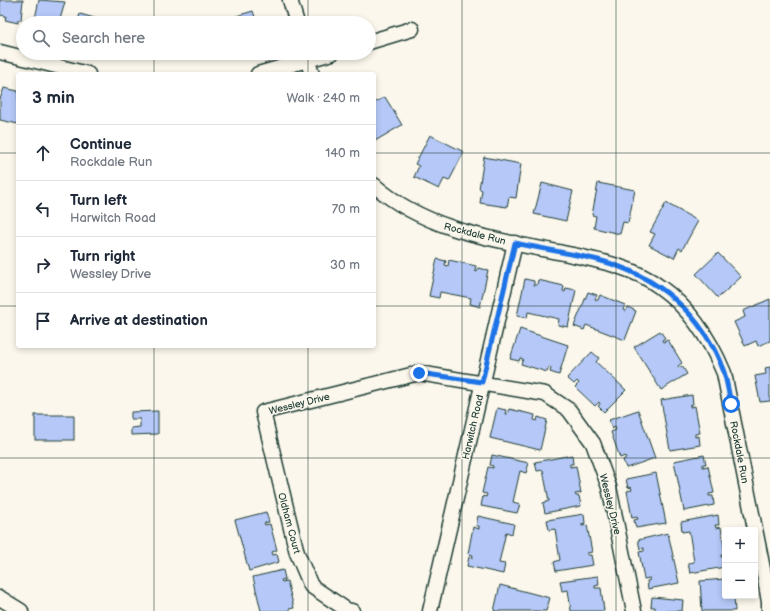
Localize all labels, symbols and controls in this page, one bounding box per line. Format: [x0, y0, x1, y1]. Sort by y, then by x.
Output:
search box [16, 16, 376, 60]
icon: search [30, 27, 52, 49]
text: Search here [62, 29, 145, 48]
text: 3 min [32, 88, 75, 108]
text: Walk · 240 m [286, 90, 360, 106]
text: Continue [70, 135, 132, 154]
icon: ahead [32, 142, 54, 164]
text: 140 m [325, 145, 360, 161]
text: Rockdale Run [70, 154, 152, 170]
text: Turn left [70, 191, 127, 210]
icon: left [32, 198, 54, 220]
text: 70 m [332, 201, 360, 217]
text: Harwitch Road [70, 210, 156, 226]
street label: Rockdale Run [443, 220, 507, 248]
text: Turn right [70, 247, 135, 266]
icon: right [32, 254, 54, 276]
text: 30 m [330, 257, 360, 273]
text: Wessley Drive [70, 266, 151, 282]
icon: arrive [32, 310, 54, 332]
text: Arrive at destination [70, 311, 208, 330]
route end [410, 364, 428, 382]
street label: Wessley Drive [267, 391, 331, 417]
street label: Harwitch Road [460, 393, 486, 461]
route start [722, 395, 740, 413]
street label: Rockdale Run [727, 420, 751, 485]
street label: Wessley Drive [597, 472, 623, 536]
street label: Oldham Court [275, 491, 303, 555]
map controls [722, 527, 758, 599]
button: + [722, 527, 758, 563]
button: − [722, 563, 758, 599]

